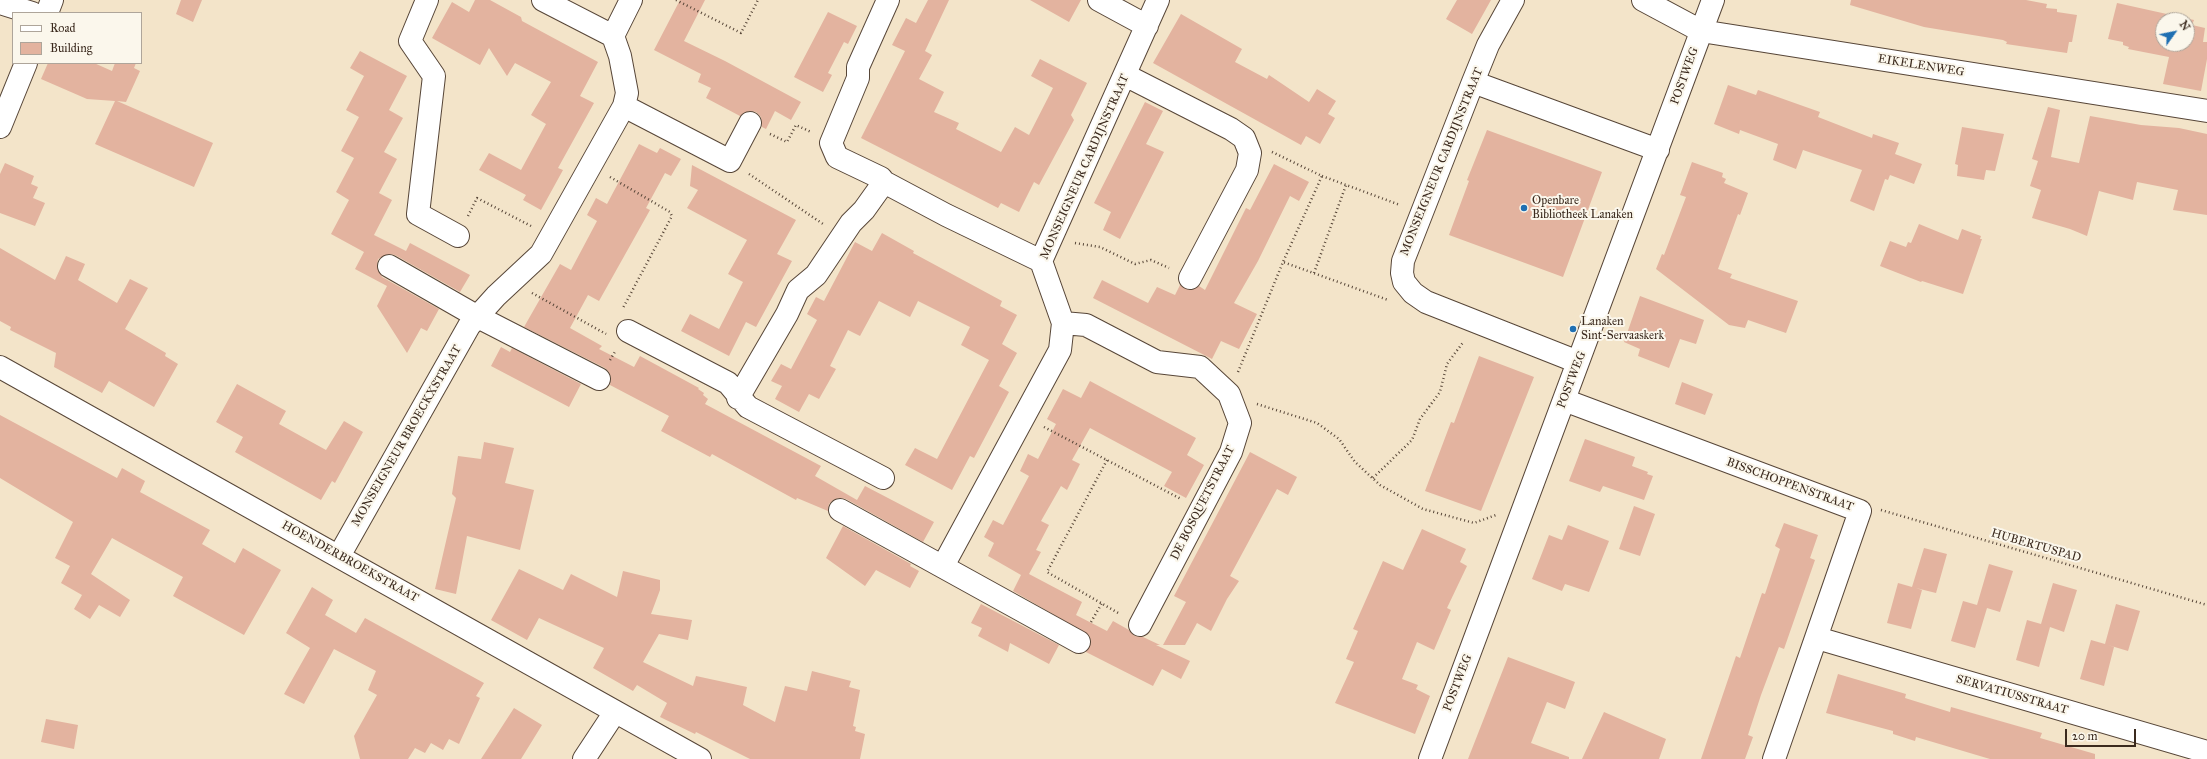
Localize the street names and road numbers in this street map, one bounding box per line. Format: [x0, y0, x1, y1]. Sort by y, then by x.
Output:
street label: POSTWEG [1668, 45, 1702, 107]
street label: EIKELENWEG [1877, 52, 1965, 80]
street label: MONSEIGNEUR CARDIJNSTRAAT [1398, 66, 1486, 258]
street label: MONSEIGNEUR CARDIJNSTRAAT [1037, 72, 1133, 262]
street label: MONSEIGNEUR BROECKXSTRAAT [349, 343, 465, 529]
street label: POSTWEG [1555, 349, 1589, 411]
street label: DE BOSQUETSTRAAT [1168, 443, 1238, 563]
street label: BISSCHOPPENSTRAAT [1724, 455, 1856, 515]
street label: HOENDERBROEKSTRAAT [279, 518, 421, 606]
street label: HUBERTUSPAD [1989, 526, 2083, 566]
street label: POSTWEG [1441, 652, 1475, 714]
street label: SERVATIUSSTRAAT [1954, 672, 2070, 718]

